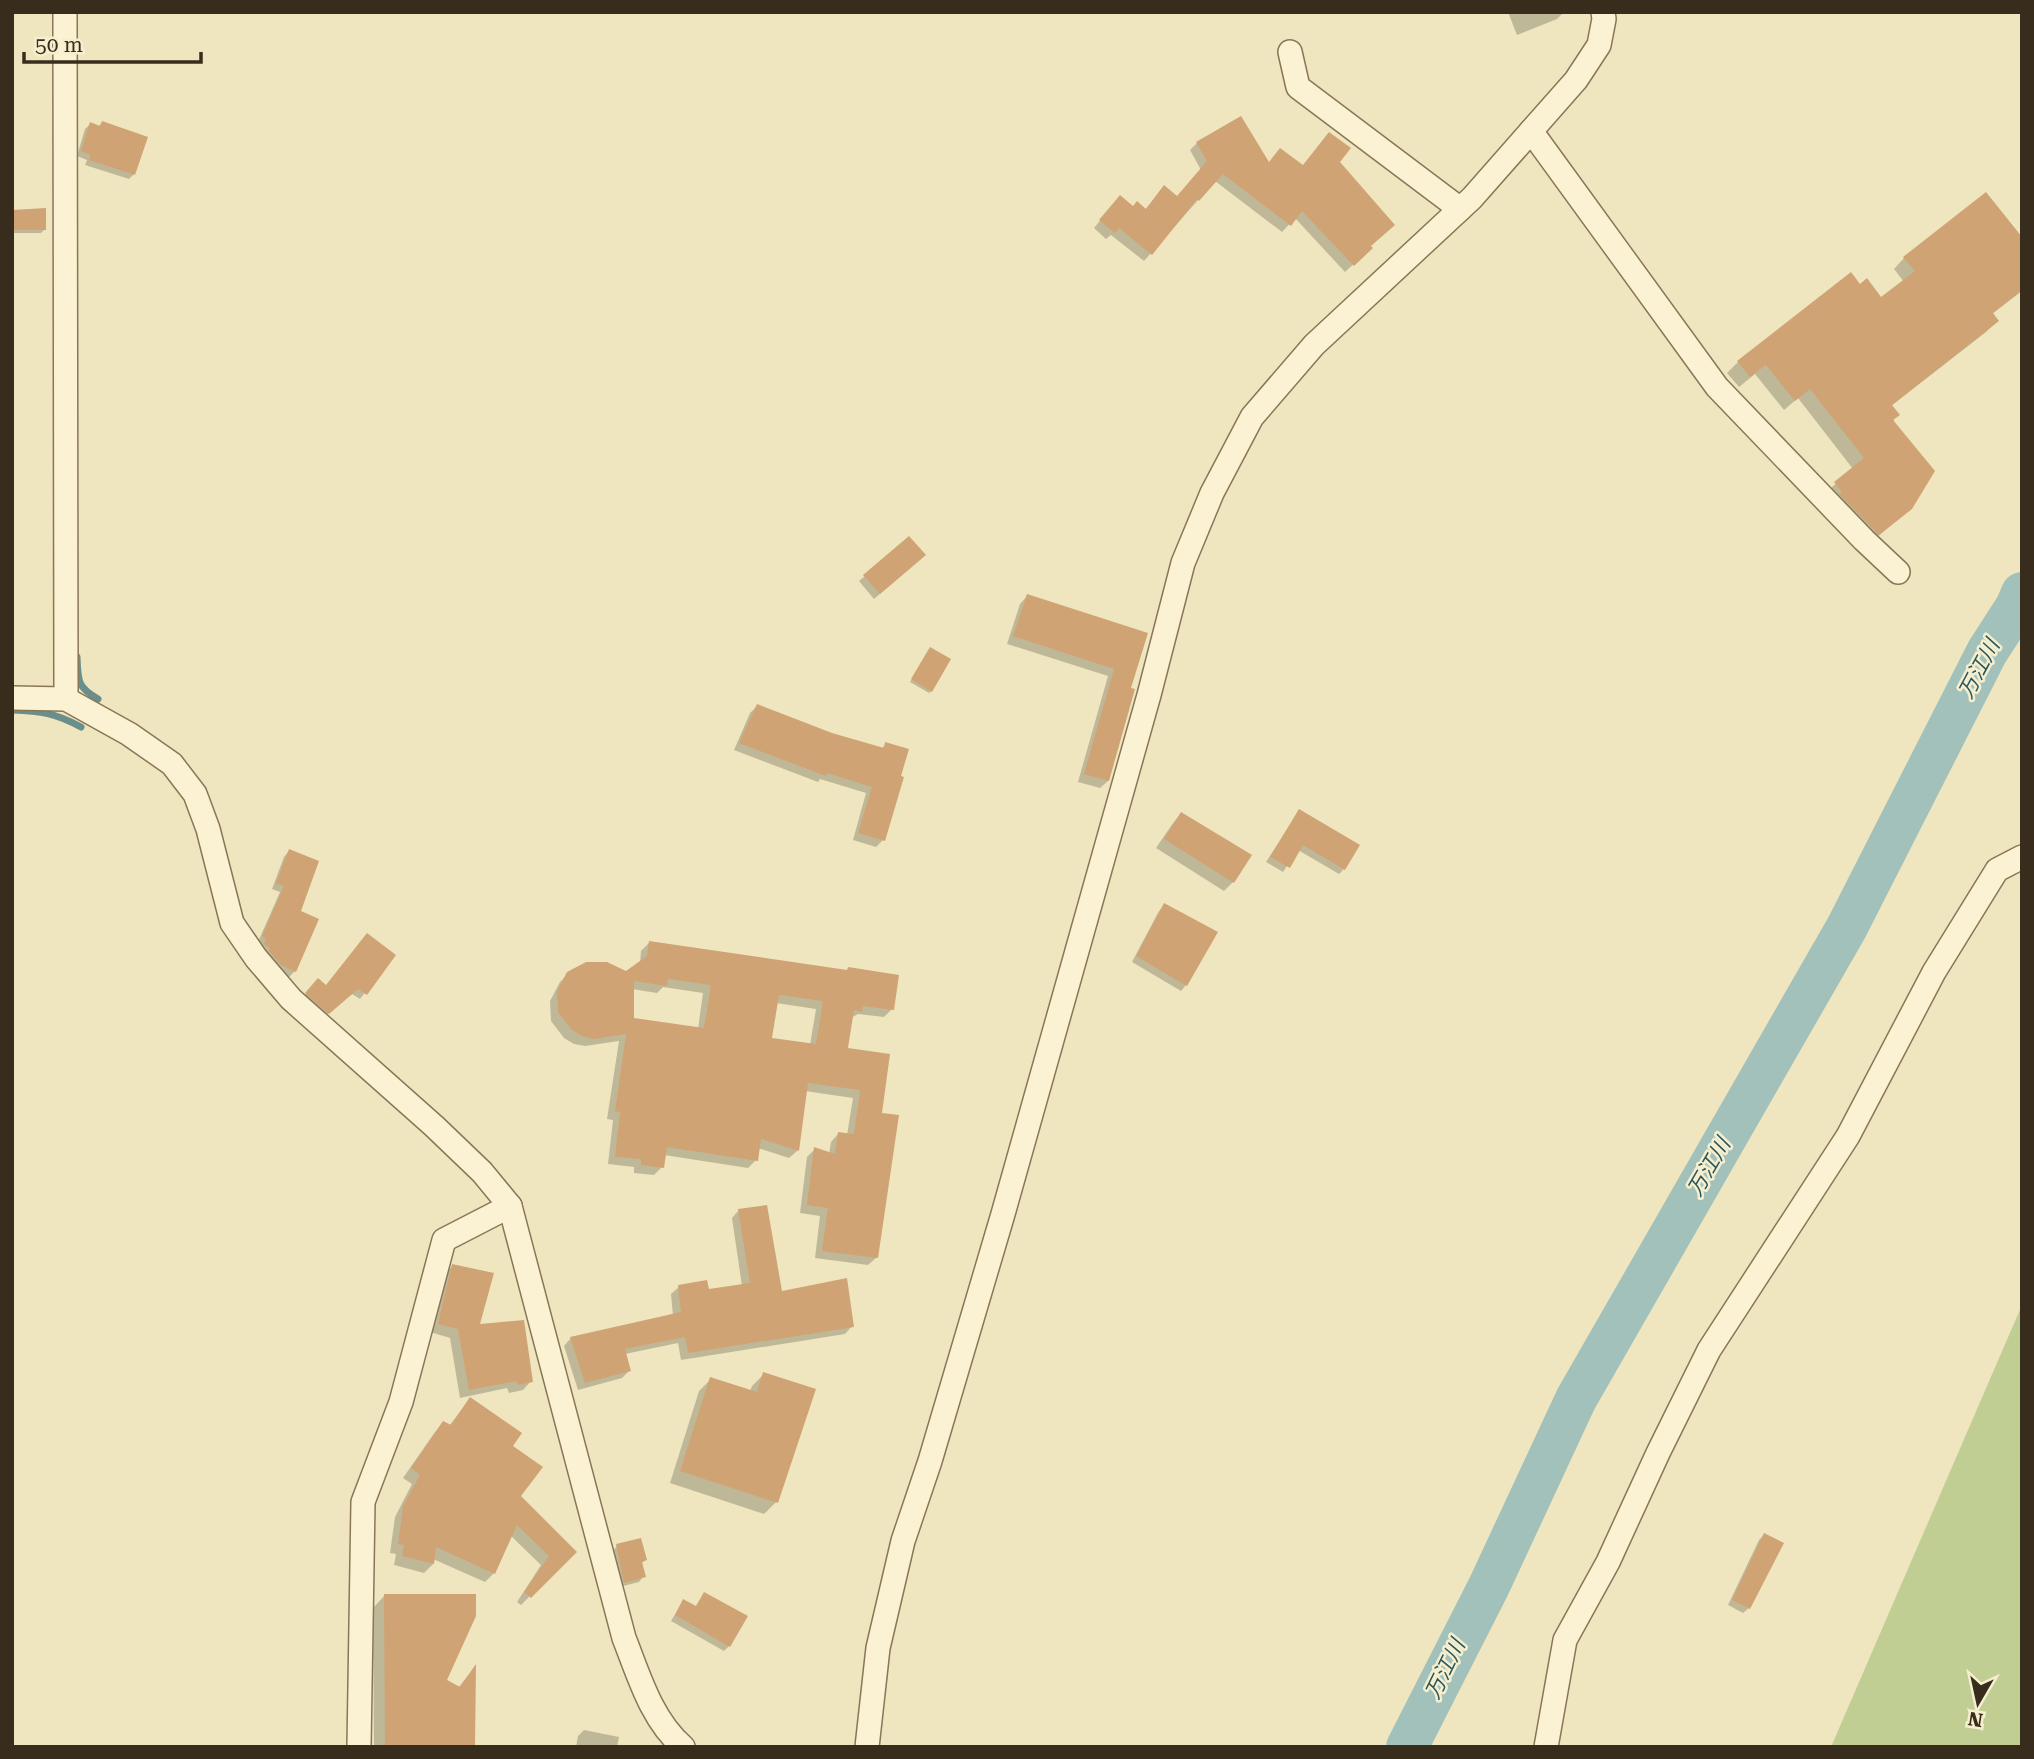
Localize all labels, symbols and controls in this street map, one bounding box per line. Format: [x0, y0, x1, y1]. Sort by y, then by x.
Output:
scale bar [24, 21, 201, 65]
text: 50 m [35, 33, 83, 57]
water label: 万江川 [1954, 634, 2005, 702]
water label: 万江川 [1683, 1132, 1736, 1200]
water label: 万江川 [1420, 1634, 1470, 1703]
north arrow [1943, 1668, 2013, 1738]
text: N [1966, 1707, 1984, 1732]

